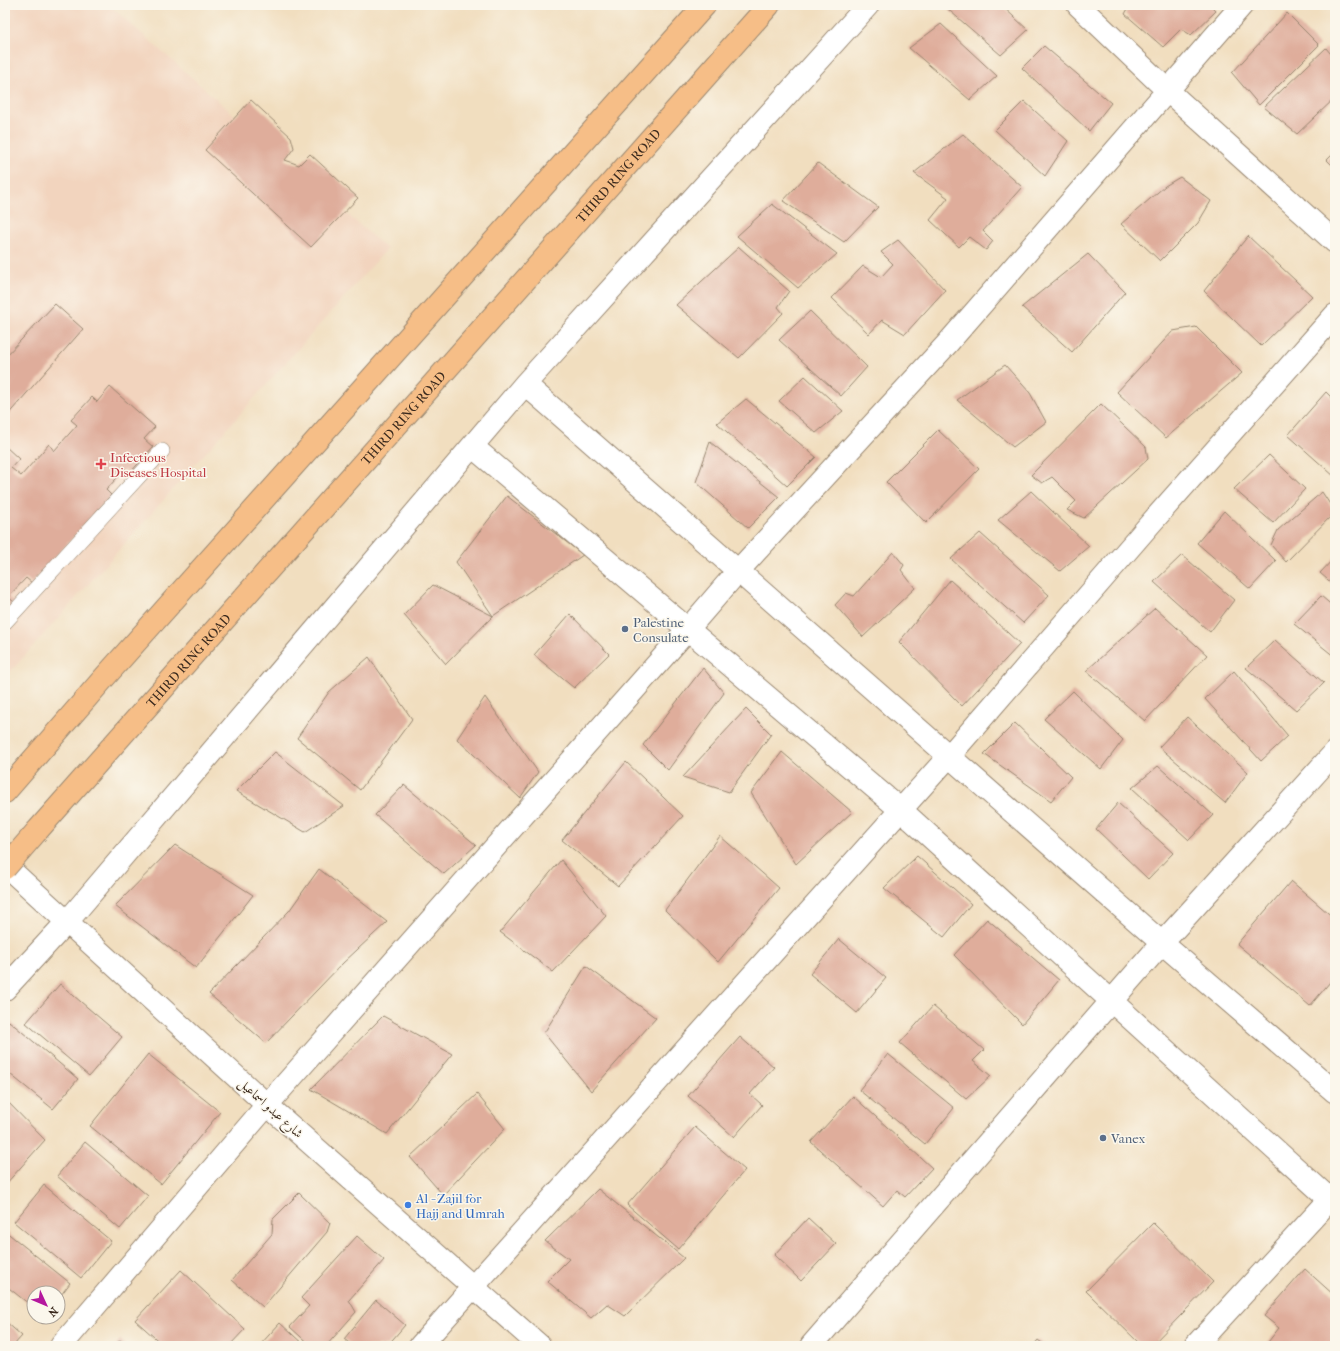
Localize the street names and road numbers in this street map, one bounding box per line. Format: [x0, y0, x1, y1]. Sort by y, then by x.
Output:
street label: THIRD RING ROAD [573, 125, 663, 225]
street label: THIRD RING ROAD [358, 368, 449, 468]
street label: THIRD RING ROAD [143, 610, 234, 710]
street label: شارع عبدو اسماعيل [233, 1075, 306, 1144]

